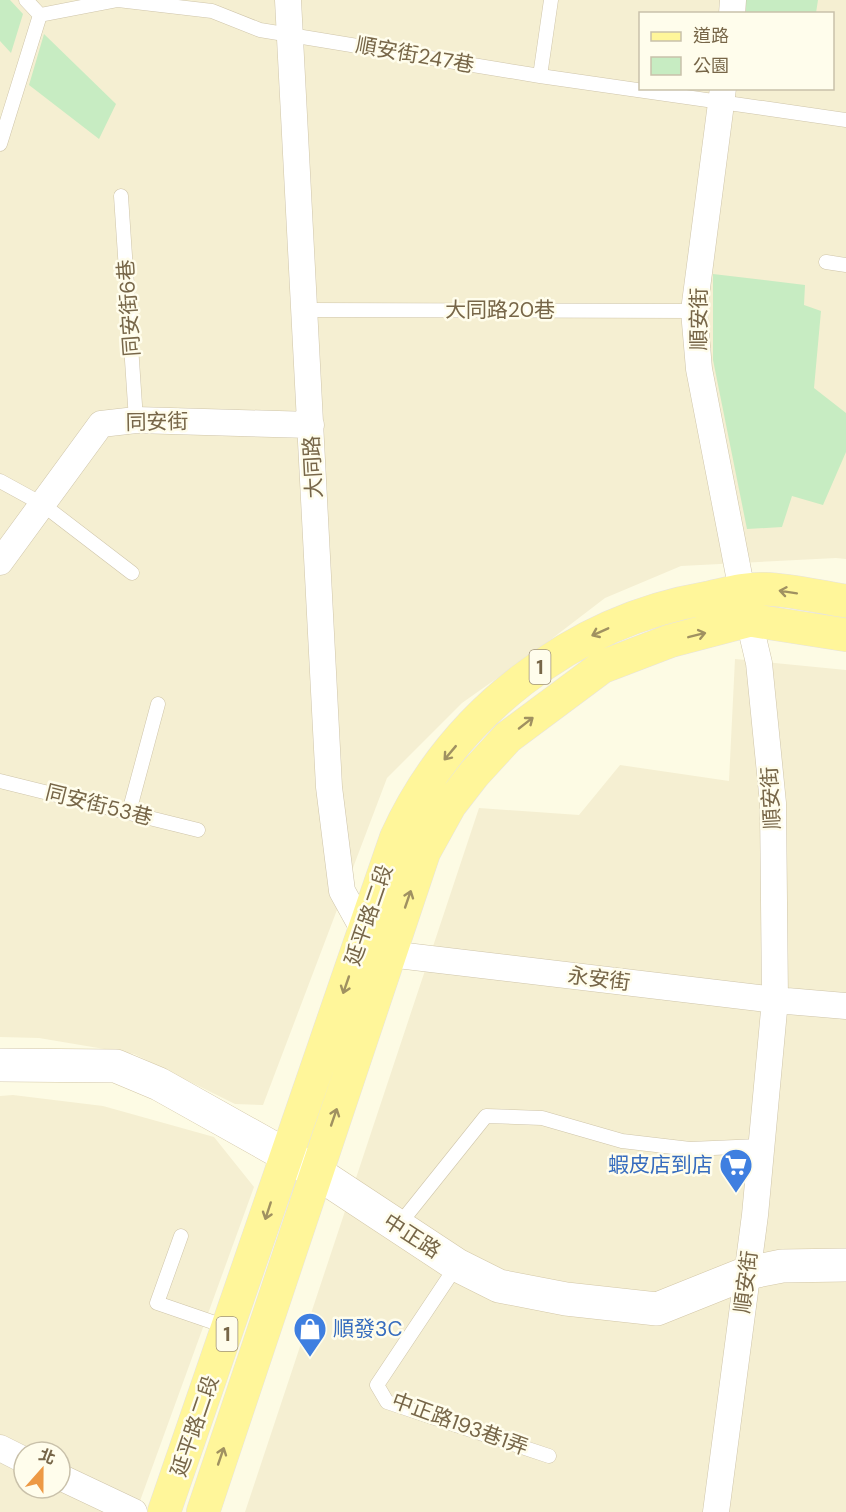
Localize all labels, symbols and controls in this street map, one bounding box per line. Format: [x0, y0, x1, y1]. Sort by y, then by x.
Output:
legend [639, 12, 834, 90]
text: 道路 [693, 24, 729, 48]
street label: 順安街247巷 [354, 31, 476, 79]
text: 公園 [693, 54, 729, 78]
street label: 同安街6巷 [112, 259, 146, 357]
street label: 順安街 [685, 288, 713, 351]
street label: 大同路20巷 [445, 296, 555, 324]
street label: 同安街 [125, 407, 189, 437]
street label: 大同路 [297, 435, 329, 499]
one-way arrow [779, 587, 799, 598]
one-way arrow [591, 627, 610, 638]
one-way arrow [688, 628, 707, 640]
road number: 1 [530, 650, 550, 684]
one-way arrow [518, 717, 534, 729]
one-way arrow [443, 745, 456, 761]
street label: 順安街 [755, 766, 787, 830]
street label: 同安街53巷 [43, 778, 155, 832]
street label: 延平路二段 [339, 861, 399, 969]
one-way arrow [403, 890, 414, 909]
street label: 永安街 [566, 961, 632, 997]
one-way arrow [339, 975, 350, 994]
one-way arrow [329, 1108, 340, 1127]
supermarket icon: 蝦皮店到店 [718, 1147, 754, 1194]
place label: 蝦皮店到店 [608, 1151, 713, 1179]
one-way arrow [262, 1201, 273, 1220]
street label: 中正路 [378, 1207, 446, 1265]
street label: 順安街 [728, 1249, 764, 1315]
shop icon: 順發3C [292, 1311, 328, 1358]
place label: 順發3C [333, 1315, 402, 1343]
road number: 1 [216, 1317, 238, 1351]
street label: 延平路二段 [165, 1372, 225, 1480]
street label: 中正路193巷1弄 [388, 1386, 532, 1462]
north arrow [12, 1440, 72, 1500]
text: 北 [36, 1444, 58, 1469]
one-way arrow [217, 1447, 228, 1466]

